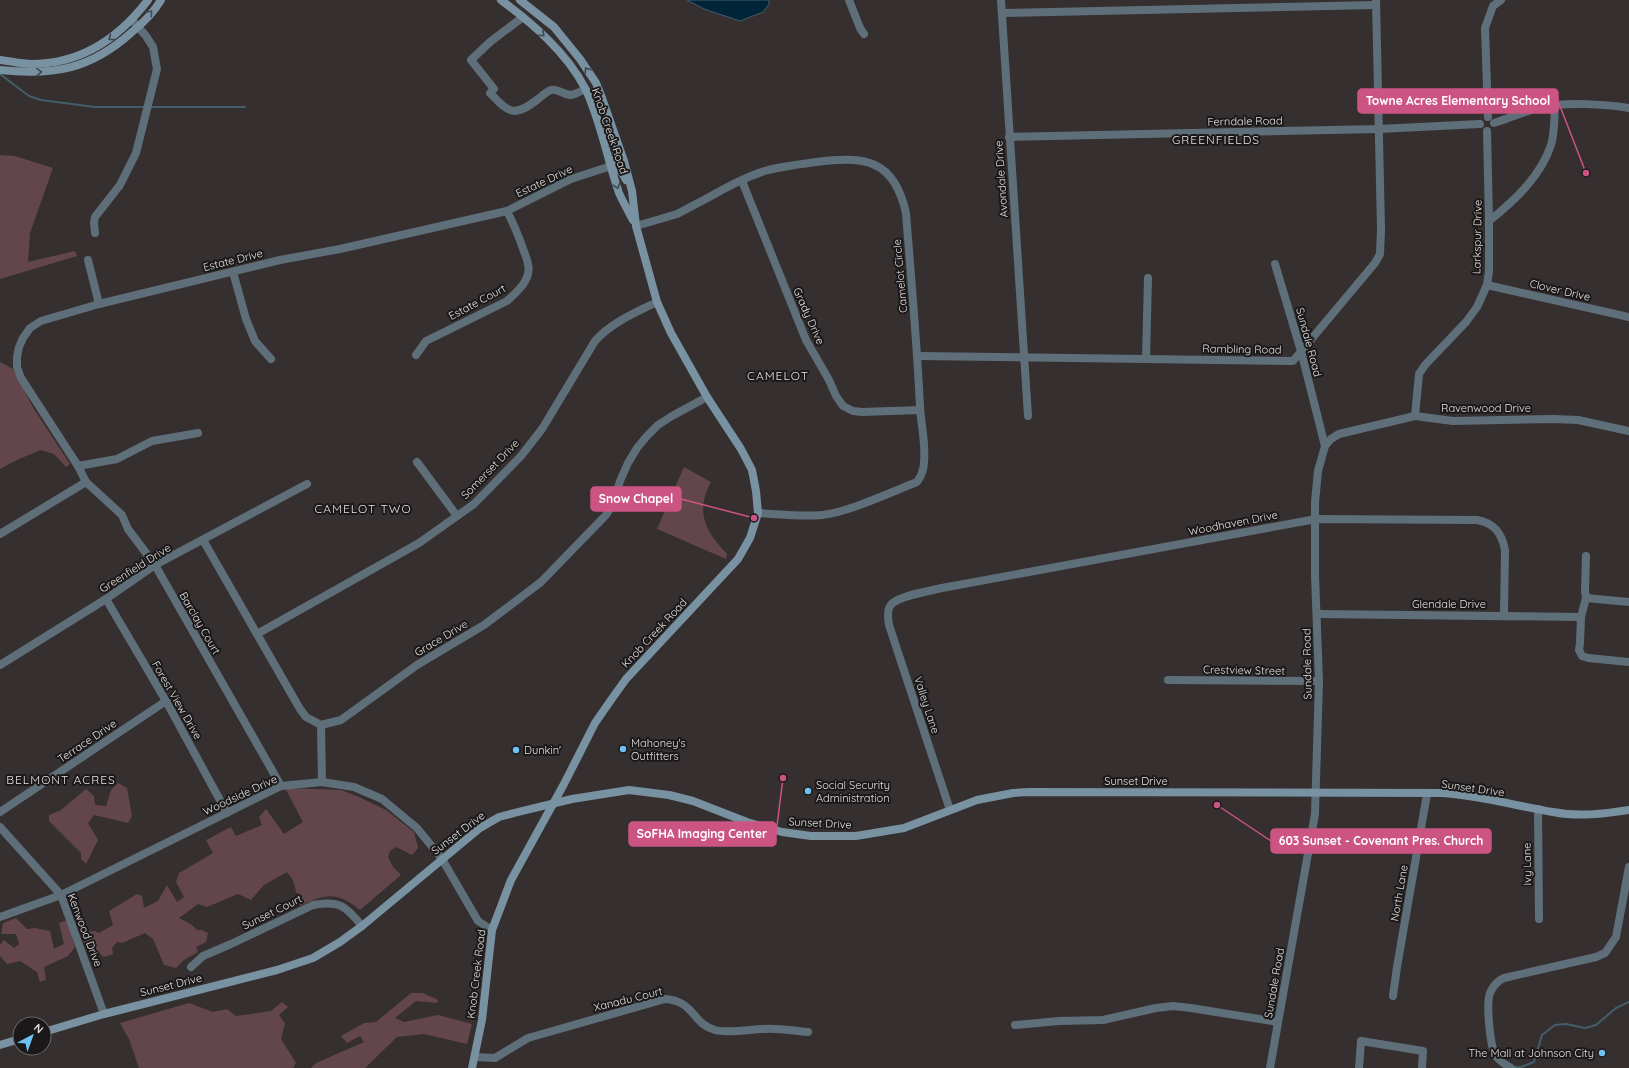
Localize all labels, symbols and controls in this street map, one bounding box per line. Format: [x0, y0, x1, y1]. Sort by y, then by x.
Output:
one-way arrow [146, 11, 153, 18]
one-way arrow [537, 29, 545, 37]
one-way arrow [109, 33, 116, 40]
one-way arrow [585, 67, 592, 74]
one-way arrow [36, 68, 42, 76]
street label: Knob Creek Road [589, 86, 631, 176]
callout: Towne Acres Elementary School [1358, 89, 1558, 113]
text: Towne Acres Elementary School [1366, 93, 1550, 108]
street label: Ferndale Road [1207, 113, 1283, 129]
district label: GREENFIELDS [1172, 132, 1260, 147]
street label: Avondale Drive [991, 140, 1011, 218]
street label: Estate Drive [513, 162, 575, 200]
one-way arrow [612, 182, 621, 189]
street label: Larkspur Drive [1469, 200, 1485, 274]
street label: Camelot Circle [890, 239, 910, 313]
street label: Estate Drive [202, 246, 264, 274]
street label: Clover Drive [1528, 276, 1592, 304]
street label: Estate Court [446, 281, 508, 323]
street label: Grady Drive [790, 285, 828, 347]
street label: Sundale Road [1293, 306, 1325, 378]
street label: Rambling Road [1202, 341, 1282, 357]
district label: CAMELOT [747, 368, 809, 383]
street label: Ravenwood Drive [1441, 401, 1531, 415]
street label: Somerset Drive [458, 436, 522, 502]
callout: Snow Chapel [591, 487, 681, 511]
text: Snow Chapel [599, 491, 673, 506]
district label: CAMELOT TWO [314, 501, 412, 516]
street label: Woodhaven Drive [1187, 507, 1279, 539]
street label: Greenfield Drive [97, 540, 173, 596]
street label: Barclay Court [176, 589, 224, 657]
street label: Knob Creek Road [618, 595, 690, 671]
street label: Glendale Drive [1412, 597, 1486, 611]
street label: Grace Drive [412, 617, 470, 659]
street label: Sundale Road [1299, 628, 1315, 700]
street label: Forest View Drive [149, 658, 205, 742]
street label: Crestview Street [1203, 662, 1285, 678]
street label: Valley Lane [911, 675, 943, 735]
street label: Terrace Drive [55, 716, 119, 766]
place label: Mahoney's Outfitters [631, 736, 686, 763]
place label: Dunkin' [524, 743, 561, 757]
marker: Mahoney's Outfitters [618, 744, 628, 754]
marker: Dunkin' [511, 745, 521, 755]
district label: BELMONT ACRES [6, 772, 116, 787]
street label: Woodside Drive [201, 772, 279, 818]
street label: Sunset Drive [1104, 774, 1168, 788]
street label: Sunset Drive [1441, 777, 1505, 799]
place label: Social Security Administration [816, 778, 890, 805]
marker: Social Security Administration [803, 786, 813, 796]
street label: Sunset Drive [428, 808, 488, 858]
street label: Sunset Drive [788, 814, 852, 832]
callout: SoFHA Imaging Center [629, 822, 776, 846]
text: SoFHA Imaging Center [637, 826, 767, 841]
callout: 603 Sunset - Covenant Pres. Church [1271, 829, 1491, 853]
text: 603 Sunset - Covenant Pres. Church [1279, 833, 1483, 848]
street label: Ivy Lane [1520, 842, 1534, 886]
street label: North Lane [1387, 864, 1411, 922]
street label: Kenwood Drive [65, 891, 105, 969]
street label: Sunset Court [240, 891, 304, 933]
street label: Knob Creek Road [464, 929, 488, 1019]
street label: Sundale Road [1261, 947, 1287, 1019]
street label: Sunset Drive [139, 971, 203, 999]
street label: Xanadu Court [592, 984, 664, 1014]
north arrow [12, 1016, 52, 1056]
text: N [31, 1021, 46, 1036]
place label: The Mall at Johnson City [1468, 1046, 1594, 1060]
marker: The Mall at Johnson City [1597, 1048, 1607, 1058]

